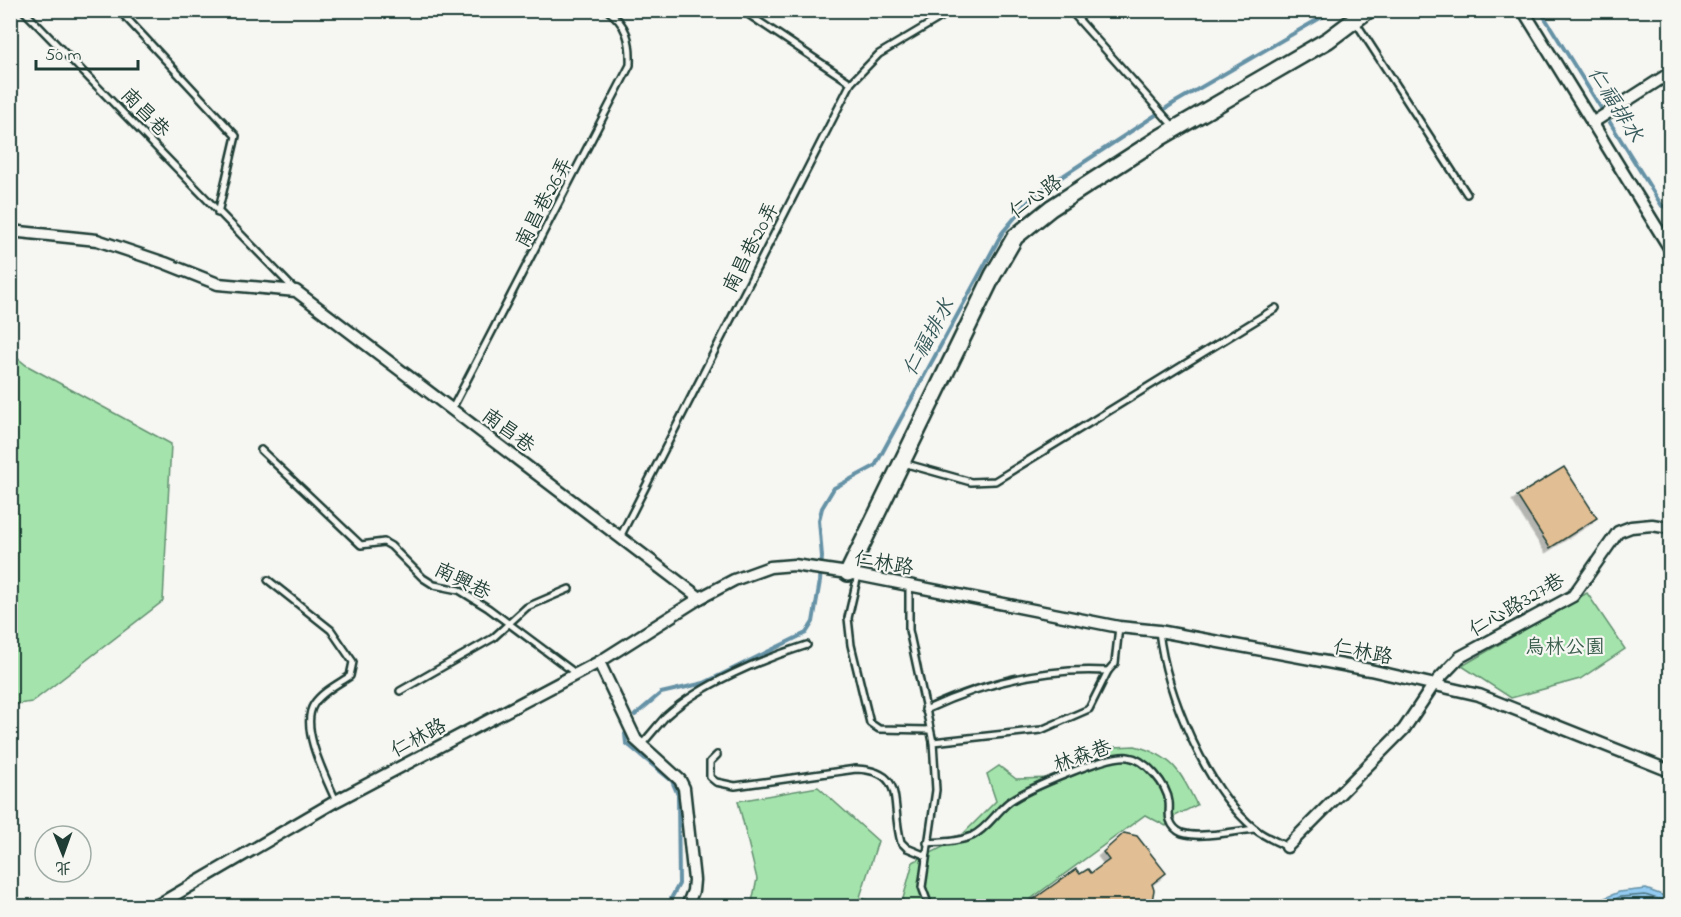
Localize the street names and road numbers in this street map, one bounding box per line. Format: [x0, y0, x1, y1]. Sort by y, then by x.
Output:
street label: 南昌巷 [113, 82, 176, 146]
street label: 南昌巷26弄 [509, 153, 581, 254]
street label: 仁心路 [1004, 168, 1070, 227]
street label: 南昌巷20弄 [717, 198, 788, 299]
street label: 南昌巷 [475, 402, 541, 462]
street label: 仁林路 [852, 545, 917, 584]
street label: 南興巷 [429, 556, 496, 609]
street label: 仁心路327巷 [1464, 567, 1571, 645]
street label: 仁林路 [1330, 633, 1396, 674]
street label: 仁林路 [386, 712, 453, 766]
street label: 林森巷 [1050, 734, 1117, 781]

